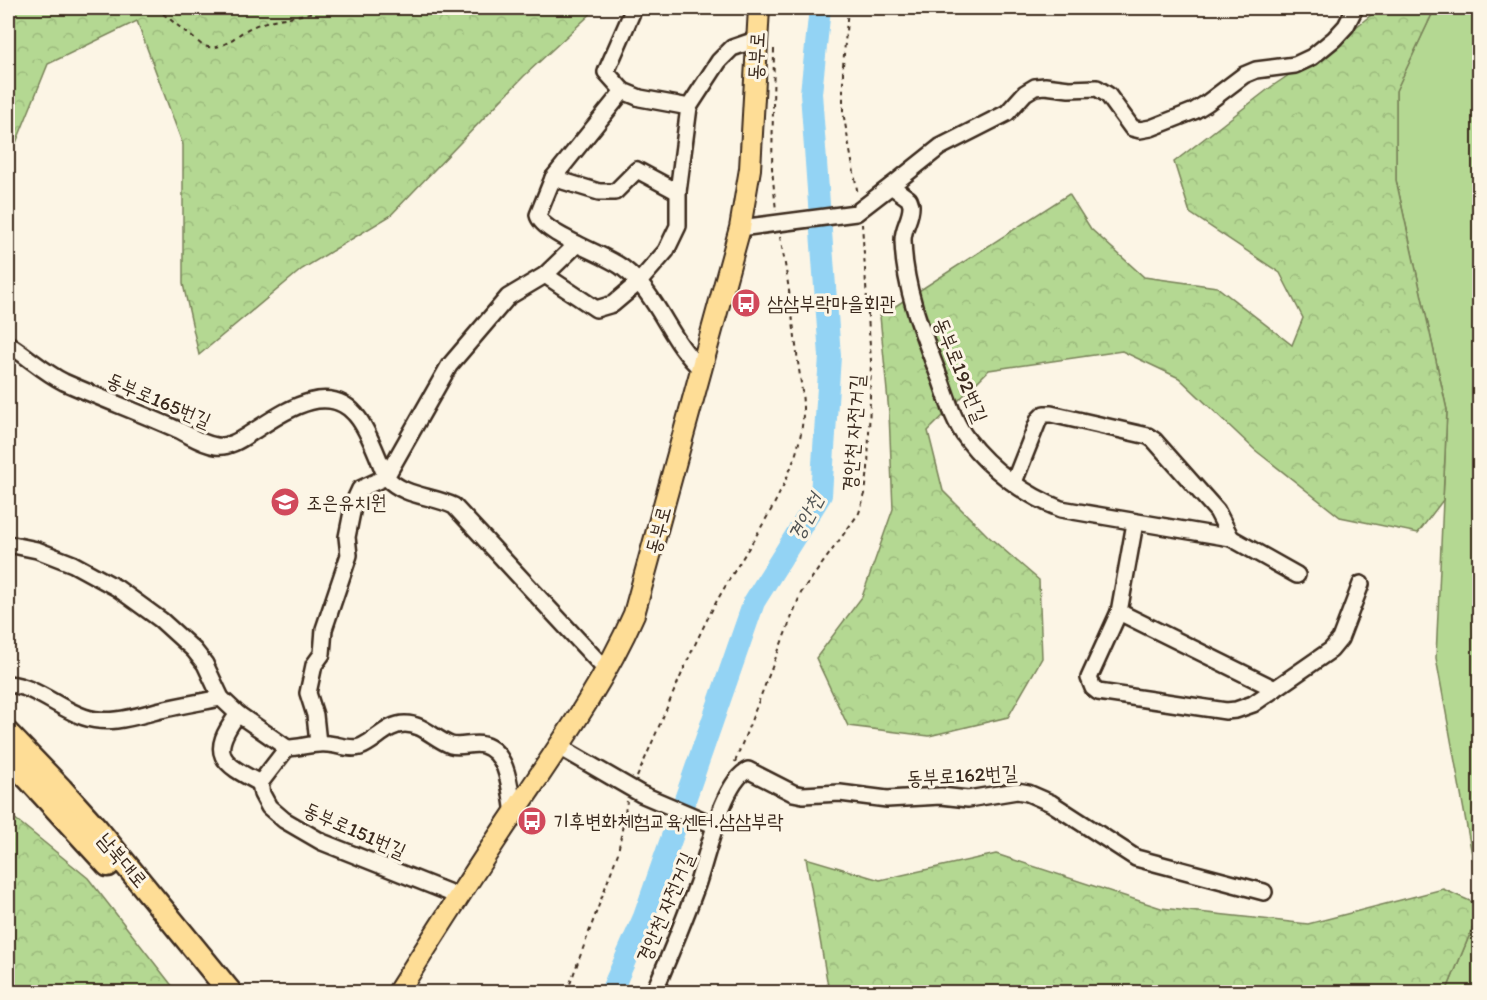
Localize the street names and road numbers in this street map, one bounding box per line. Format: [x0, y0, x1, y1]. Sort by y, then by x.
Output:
street label: 동부로 [743, 31, 769, 81]
street label: 동부로192번길 [929, 314, 993, 426]
street label: 동부로165번길 [103, 367, 215, 433]
street label: 경안천 자전거길 [837, 374, 869, 492]
street label: 동부로 [640, 504, 676, 556]
street label: 동부로162번길 [906, 760, 1018, 790]
street label: 동부로151번길 [300, 797, 410, 863]
street label: 남북대로 [93, 828, 153, 892]
street label: 경안천 자전거길 [631, 848, 699, 966]

